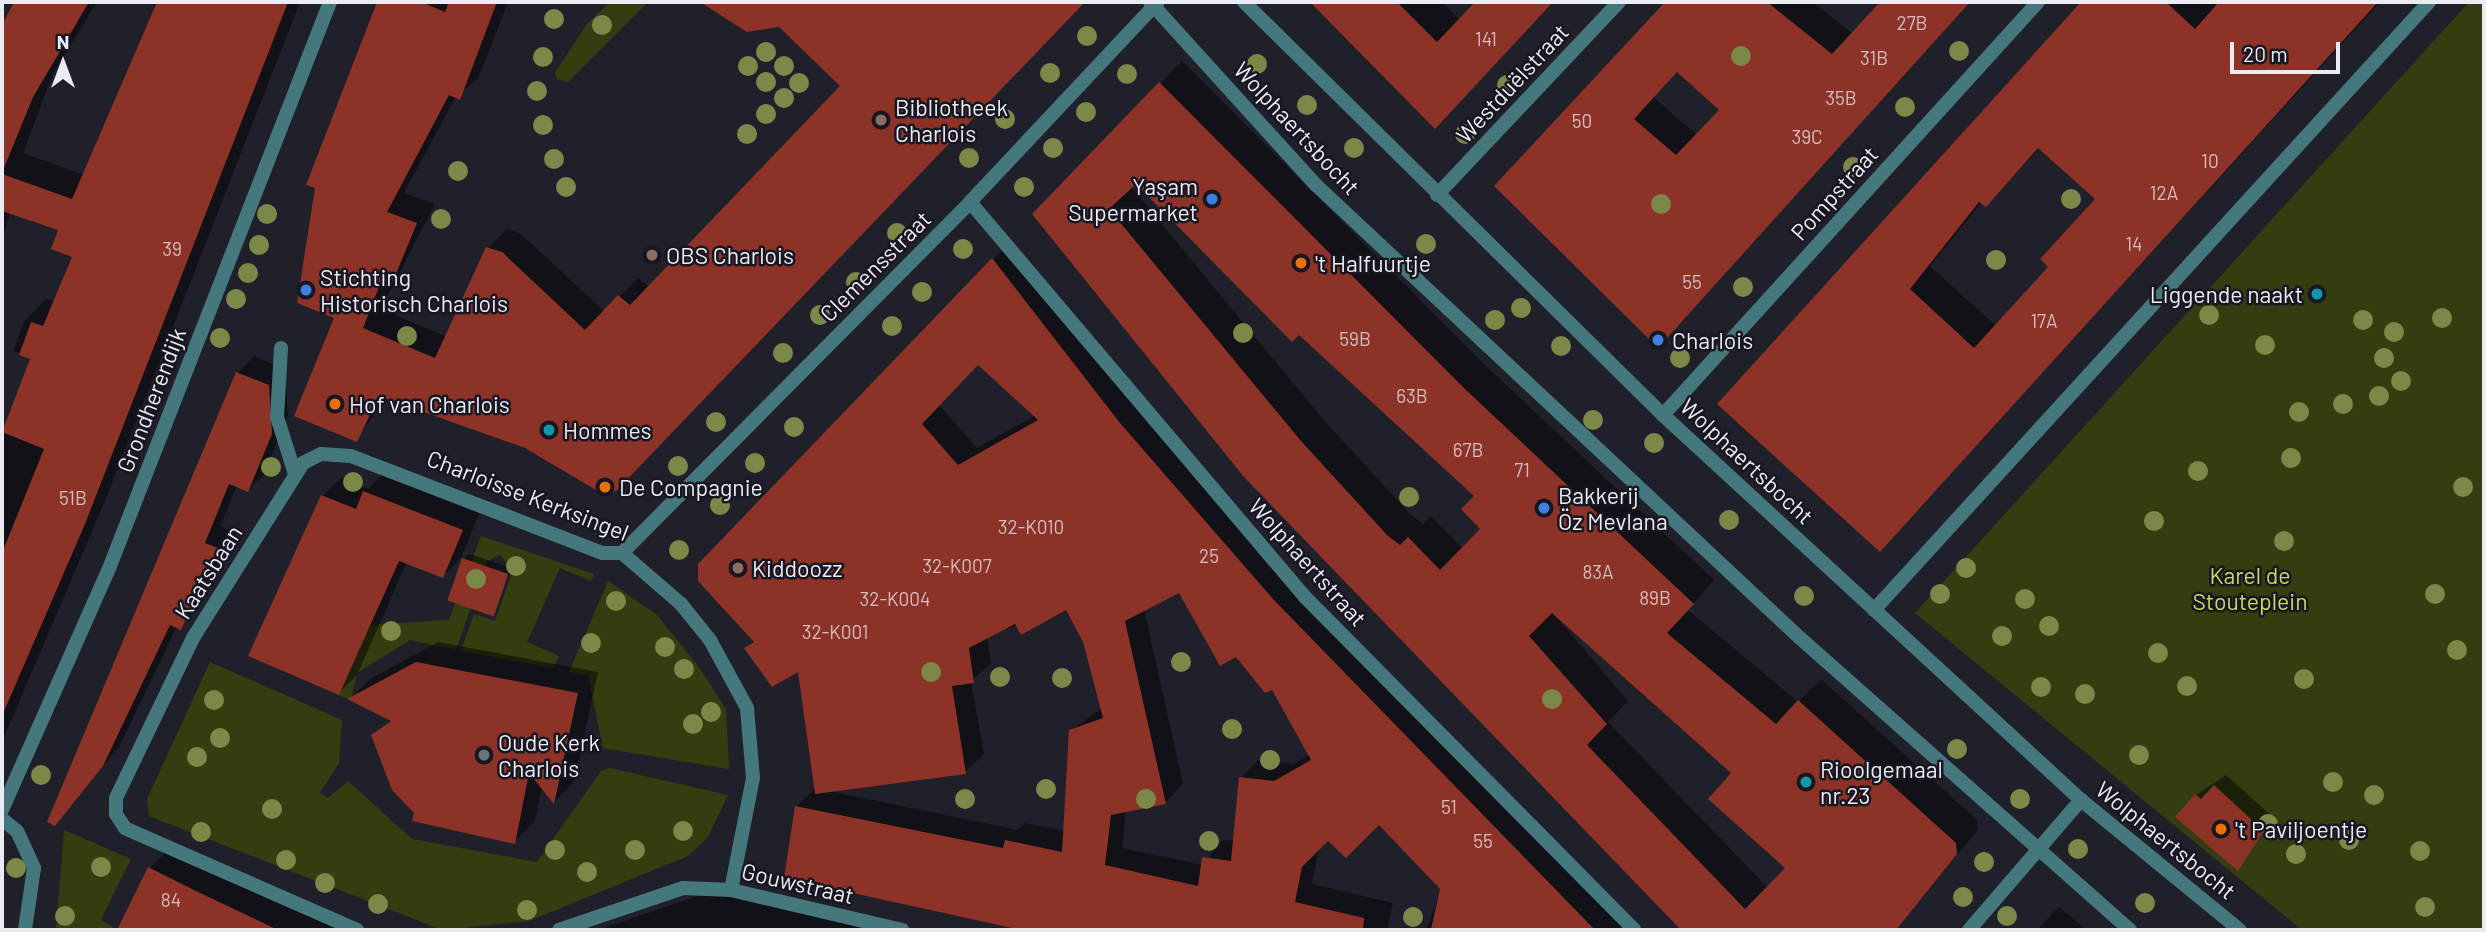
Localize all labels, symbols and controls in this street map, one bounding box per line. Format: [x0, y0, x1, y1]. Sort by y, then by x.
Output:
house number: 27B [1896, 12, 1928, 34]
street label: Westduëlstraat [1450, 18, 1574, 148]
north arrow [28, 28, 98, 98]
house number: 141 [1475, 28, 1497, 50]
scale bar [2234, 28, 2344, 72]
text: N [57, 30, 69, 53]
text: 20 m [2243, 41, 2288, 66]
house number: 31B [1860, 47, 1888, 69]
street label: Wolphaertsbocht [1228, 56, 1366, 200]
house number: 35B [1825, 87, 1857, 109]
place label: Bibliotheek Charlois [895, 93, 1008, 147]
house number: 50 [1572, 110, 1592, 132]
marker: Bibliotheek Charlois [873, 112, 889, 128]
house number: 39C [1791, 126, 1823, 148]
street label: Pompstraat [1785, 140, 1883, 246]
house number: 10 [2201, 150, 2219, 172]
place label: Yaşam Supermarket [1068, 172, 1198, 226]
house number: 12A [2150, 182, 2178, 204]
marker: Yaşam Supermarket [1204, 191, 1220, 207]
street label: Clemensstraat [814, 205, 936, 327]
house number: 14 [2125, 233, 2143, 255]
house number: 39 [162, 238, 182, 260]
place label: OBS Charlois [666, 241, 794, 269]
marker: OBS Charlois [644, 247, 660, 263]
place label: 't Halfuurtje [1315, 249, 1431, 277]
marker: 't Halfuurtje [1293, 255, 1309, 271]
place label: Stichting Historisch Charlois [320, 263, 508, 317]
house number: 55 [1682, 271, 1702, 293]
place label: Liggende naakt [2150, 280, 2303, 308]
marker: Stichting Historisch Charlois [298, 282, 314, 298]
marker: Liggende naakt [2309, 286, 2325, 302]
house number: 17A [2030, 310, 2058, 332]
street label: Grondherendijk [111, 324, 191, 476]
place label: Charlois [1672, 326, 1753, 354]
house number: 59B [1339, 328, 1371, 350]
marker: Charlois [1650, 332, 1666, 348]
house number: 63B [1396, 385, 1428, 407]
place label: Hof van Charlois [349, 390, 510, 418]
street label: Wolphaertsbocht [1675, 392, 1819, 530]
marker: Hof van Charlois [327, 396, 343, 412]
place label: Hommes [563, 416, 652, 444]
marker: Hommes [541, 422, 557, 438]
house number: 67B [1453, 439, 1483, 461]
street label: Charloisse Kerksingel [423, 444, 633, 546]
house number: 71 [1514, 459, 1530, 481]
place label: De Compagnie [619, 473, 763, 501]
marker: De Compagnie [597, 479, 613, 495]
place label: Bakkerij Öz Mevlana [1558, 481, 1668, 535]
house number: 51B [59, 487, 87, 509]
street label: Wolphaertstraat [1243, 492, 1373, 632]
marker: Bakkerij Öz Mevlana [1536, 500, 1552, 516]
house number: 32-K010 [998, 516, 1064, 538]
street label: Kaatsbaan [168, 520, 248, 624]
house number: 25 [1199, 545, 1219, 567]
place label: Kiddoozz [752, 554, 843, 582]
house number: 32-K007 [922, 555, 992, 577]
marker: Kiddoozz [730, 560, 746, 576]
house number: 83A [1582, 561, 1614, 583]
park label: Karel de Stouteplein [2192, 561, 2308, 615]
house number: 89B [1639, 587, 1671, 609]
house number: 32-K004 [859, 588, 931, 610]
house number: 32-K001 [802, 621, 868, 643]
place label: Oude Kerk Charlois [498, 728, 600, 782]
marker: Oude Kerk Charlois [476, 747, 492, 763]
place label: Rioolgemaal nr.23 [1820, 755, 1943, 809]
marker: Rioolgemaal nr.23 [1798, 774, 1814, 790]
street label: Wolphaertsbocht [2091, 775, 2241, 905]
house number: 51 [1441, 796, 1457, 818]
place label: 't Paviljoentje [2235, 815, 2367, 843]
marker: 't Paviljoentje [2213, 821, 2229, 837]
house number: 55 [1473, 830, 1493, 852]
street label: Gouwstraat [739, 857, 857, 909]
house number: 84 [161, 889, 181, 911]

